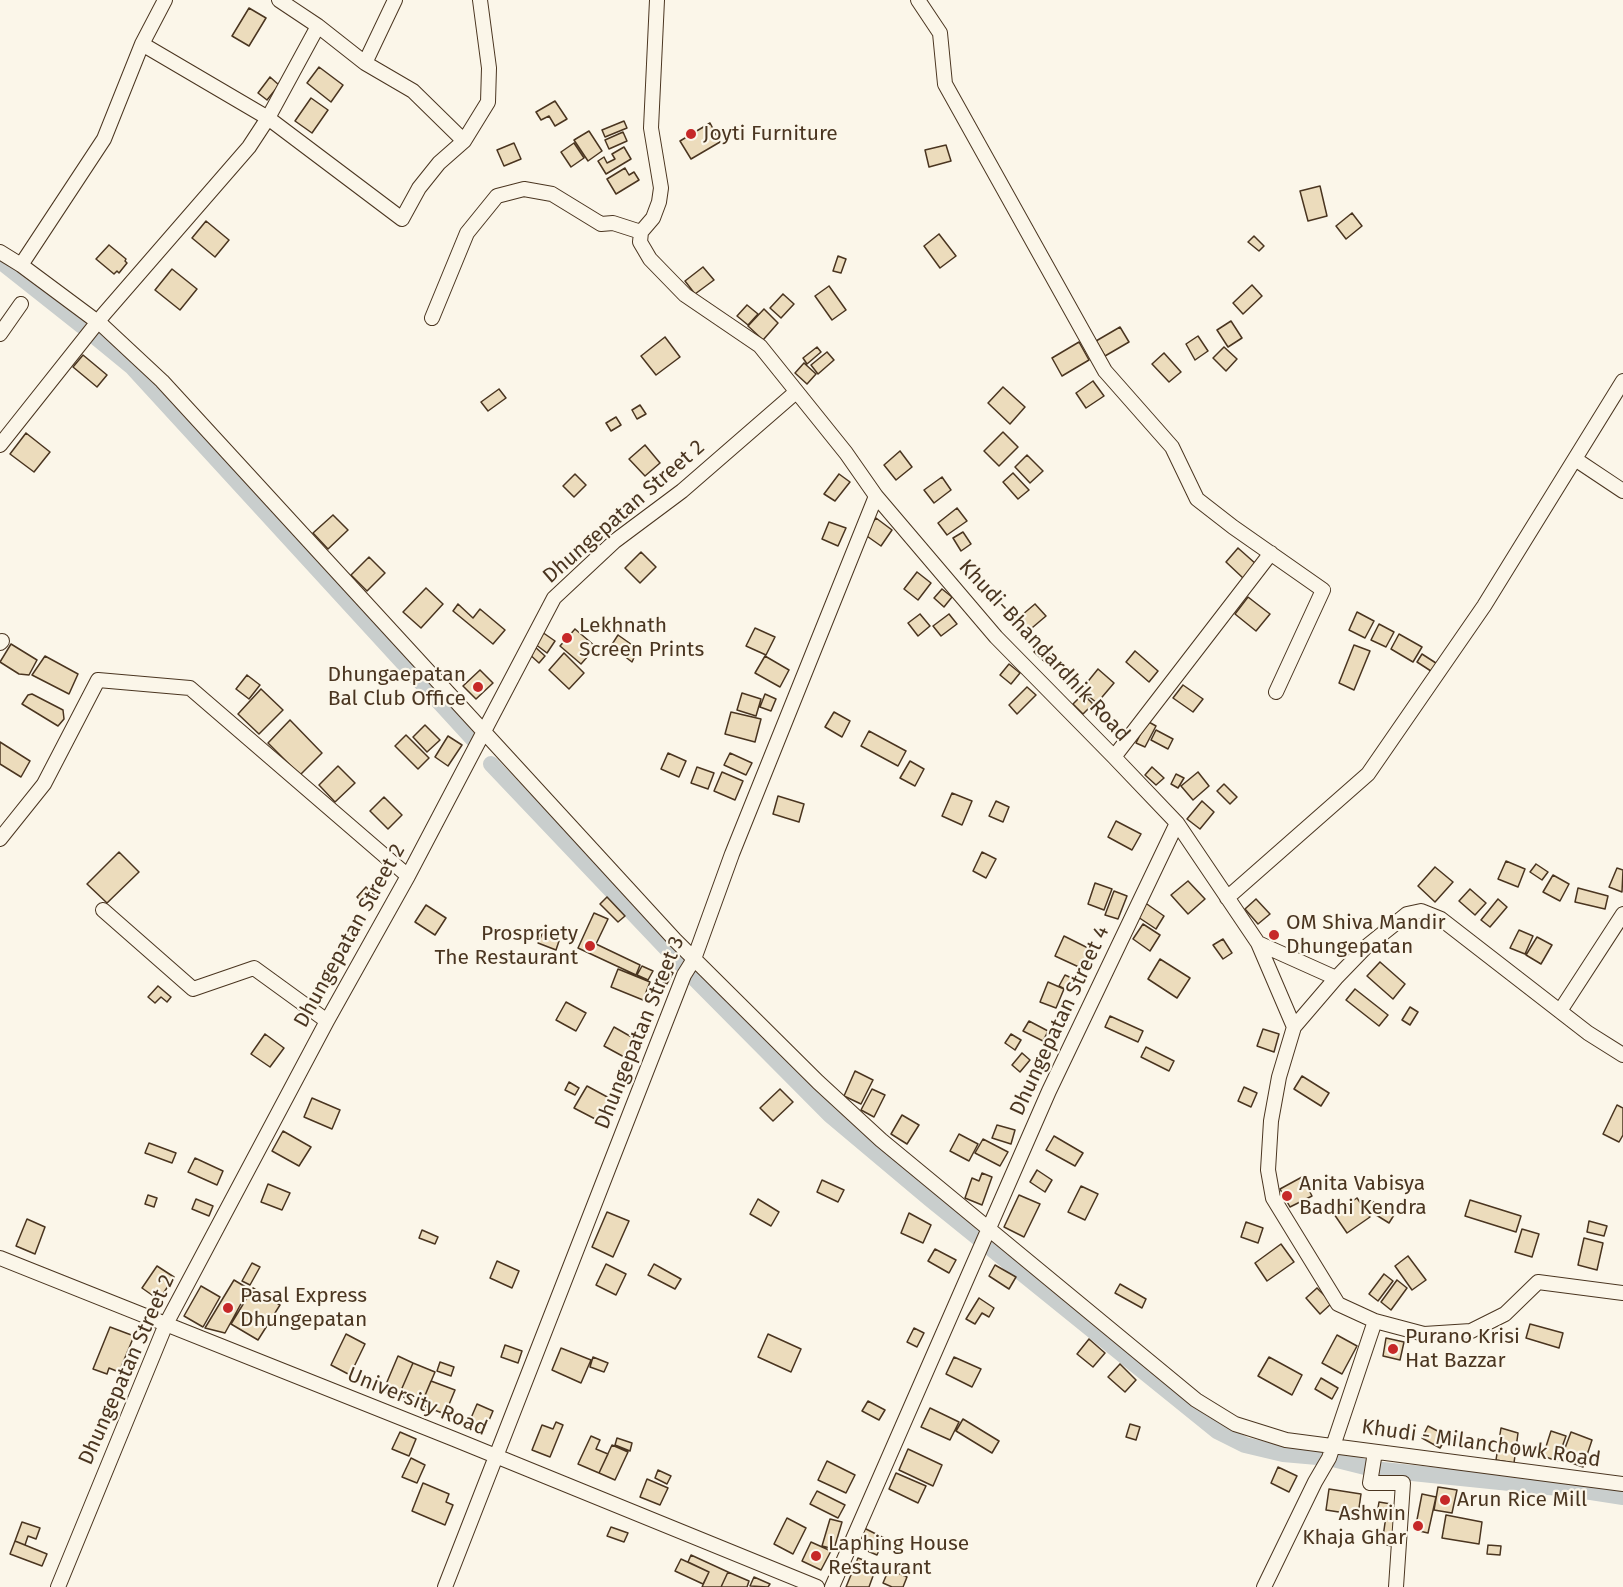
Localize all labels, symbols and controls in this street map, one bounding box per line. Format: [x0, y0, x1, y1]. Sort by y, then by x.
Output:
place label: Joyti Furniture [703, 121, 838, 147]
marker: Joyti Furniture [684, 127, 698, 141]
street label: Dhungepatan Street 2 [538, 435, 710, 589]
street label: Khudi-Bhandardhik Road [953, 555, 1135, 747]
place label: Lekhnath Screen Prints [579, 613, 704, 663]
marker: Lekhnath Screen Prints [560, 631, 574, 645]
place label: Dhungaepatan Bal Club Office [327, 662, 466, 712]
marker: Dhungaepatan Bal Club Office [471, 680, 485, 694]
street label: Dhungepatan Street 2 [289, 840, 411, 1032]
place label: OM Shiva Mandir Dhungepatan [1286, 910, 1446, 960]
place label: Prospriety The Restaurant [434, 921, 578, 971]
street label: Dhungepatan Street 4 [1005, 922, 1115, 1120]
marker: OM Shiva Mandir Dhungepatan [1267, 928, 1281, 942]
street label: Dhungepatan Street 3 [590, 933, 690, 1133]
marker: Prospriety The Restaurant [583, 939, 597, 953]
place label: Anita Vabisya Badhi Kendra [1299, 1171, 1427, 1221]
marker: Anita Vabisya Badhi Kendra [1280, 1189, 1294, 1203]
street label: Dhungepatan Street 2 [74, 1271, 180, 1469]
place label: Pasal Express Dhungepatan [240, 1283, 367, 1333]
marker: Pasal Express Dhungepatan [221, 1301, 235, 1315]
place label: Purano Krisi Hat Bazzar [1405, 1324, 1520, 1374]
marker: Purano Krisi Hat Bazzar [1386, 1342, 1400, 1356]
street label: University Road [343, 1362, 491, 1442]
street label: Khudi - Milanchowk Road [1360, 1415, 1602, 1473]
place label: Arun Rice Mill [1457, 1487, 1587, 1513]
marker: Arun Rice Mill [1438, 1493, 1452, 1507]
place label: Ashwin Khaja Ghar [1302, 1501, 1406, 1551]
marker: Ashwin Khaja Ghar [1411, 1519, 1425, 1533]
place label: Laphing House Restaurant [828, 1531, 969, 1581]
marker: Laphing House Restaurant [809, 1549, 823, 1563]

